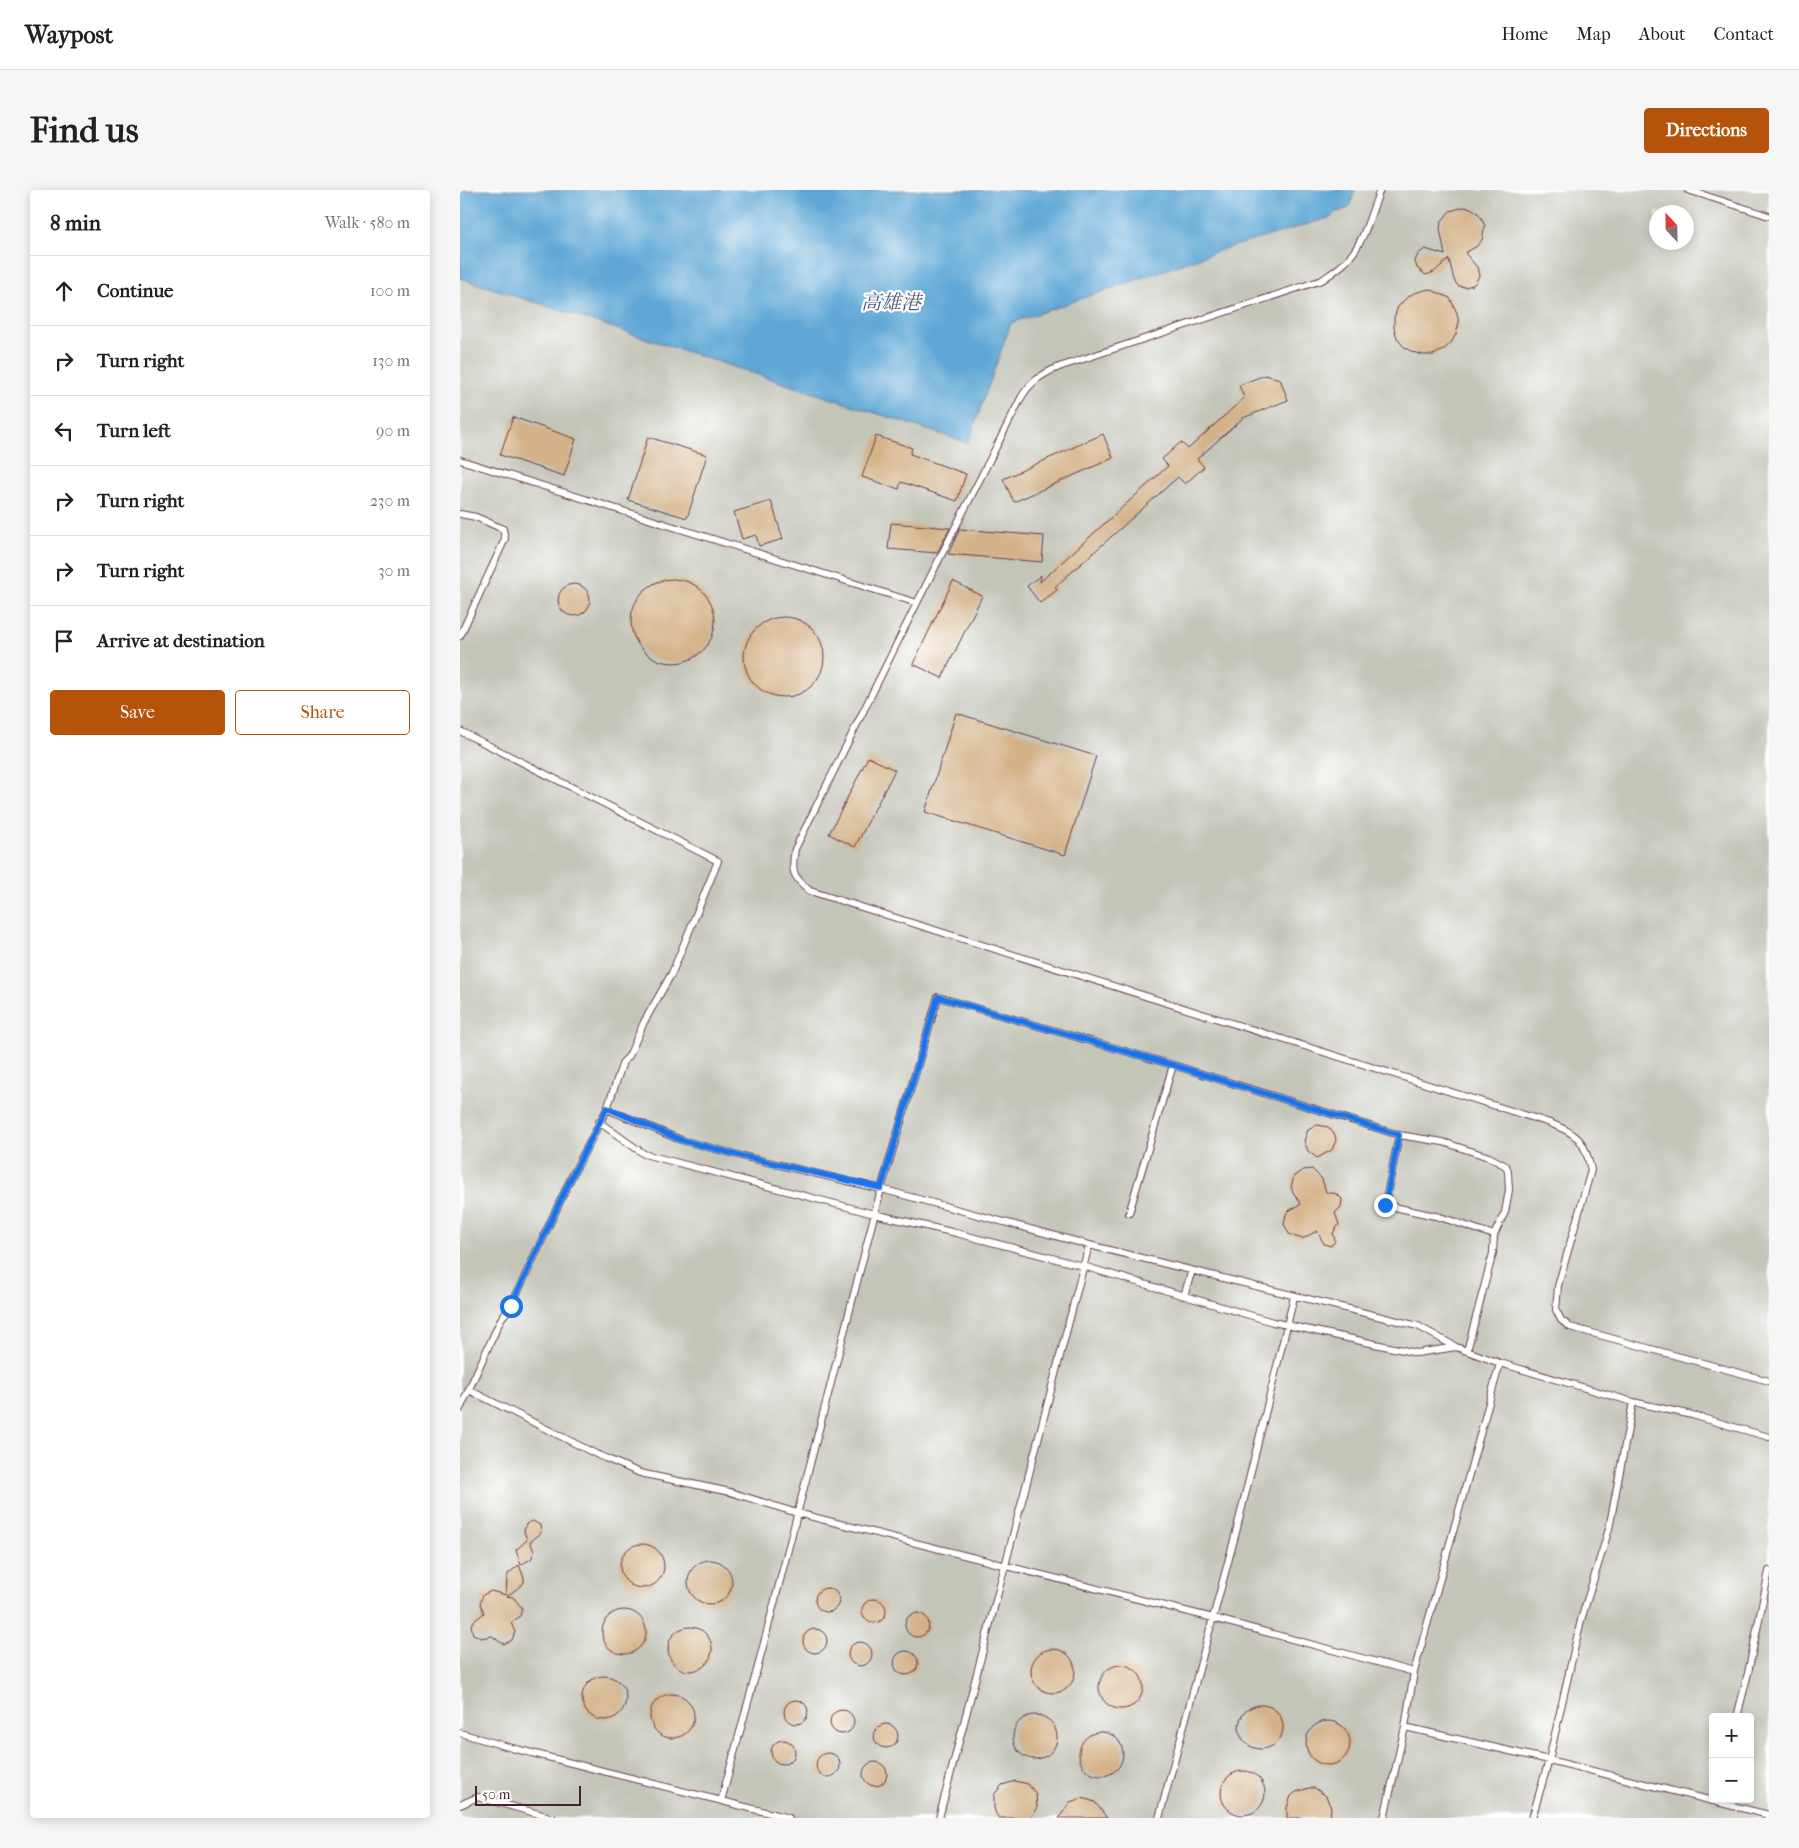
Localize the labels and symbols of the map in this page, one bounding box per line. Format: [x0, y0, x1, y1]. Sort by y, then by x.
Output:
north arrow [1649, 205, 1694, 250]
water label: 高雄港 [861, 291, 924, 314]
route end [1374, 1194, 1397, 1217]
route start [500, 1295, 523, 1318]
scale bar [475, 1783, 581, 1806]

